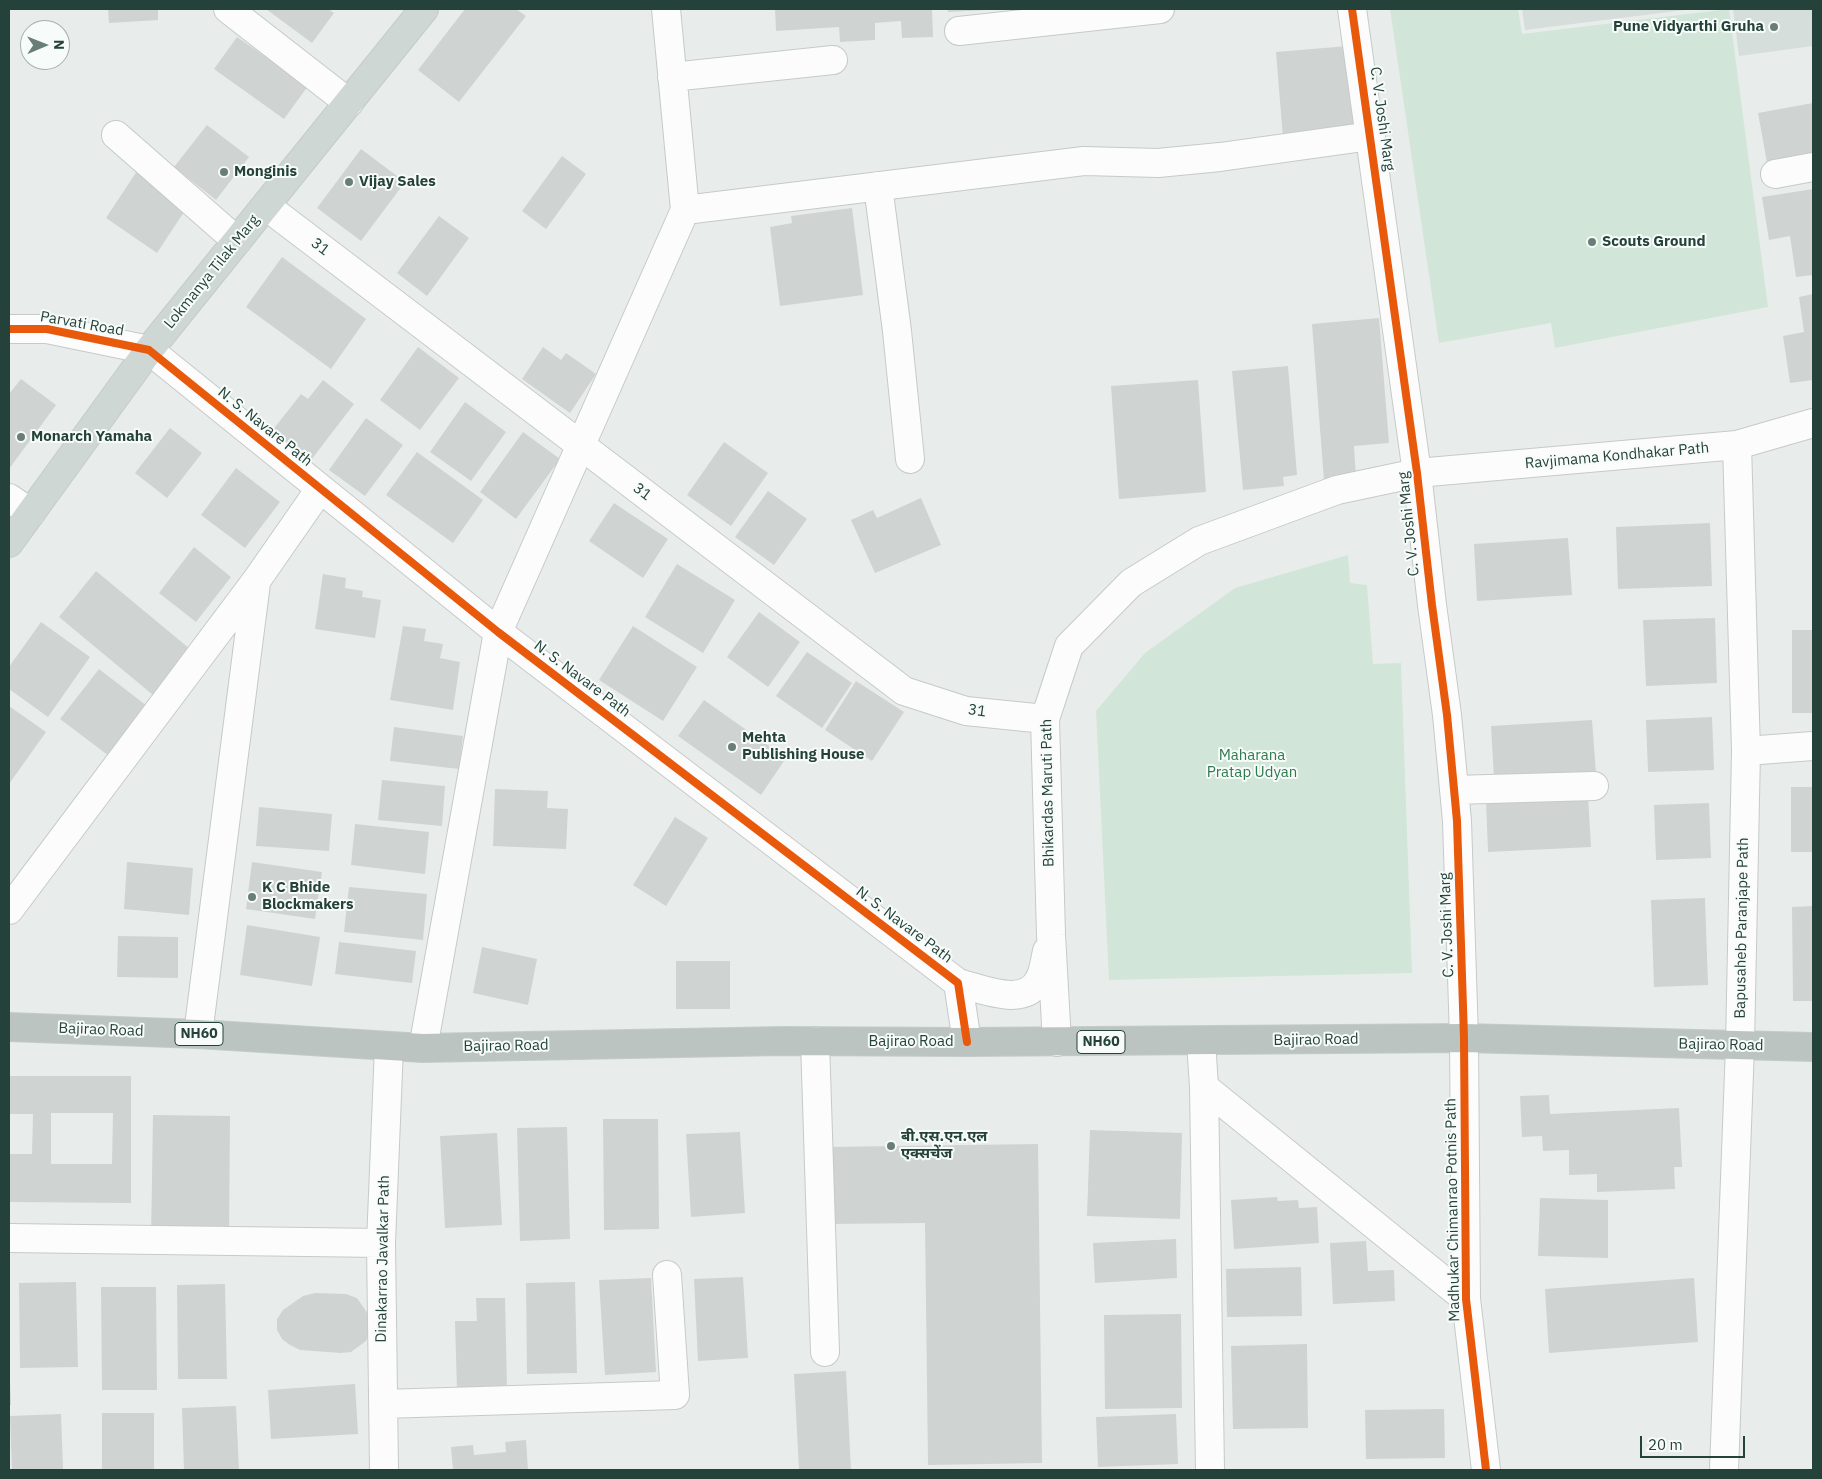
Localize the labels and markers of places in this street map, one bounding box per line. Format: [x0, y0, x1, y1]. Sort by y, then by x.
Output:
place label: Pune Vidyarthi Gruha [1613, 18, 1764, 36]
marker: Pune Vidyarthi Gruha [1768, 21, 1780, 33]
place label: Monginis [234, 163, 297, 181]
marker: Monginis [218, 166, 230, 178]
place label: Vijay Sales [359, 173, 436, 191]
marker: Vijay Sales [343, 176, 355, 188]
place label: Scouts Ground [1602, 233, 1706, 251]
marker: Scouts Ground [1586, 236, 1598, 248]
place label: Monarch Yamaha [31, 428, 152, 446]
marker: Monarch Yamaha [15, 431, 27, 443]
place label: Mehta Publishing House [742, 729, 865, 764]
marker: Mehta Publishing House [726, 741, 738, 753]
place label: K C Bhide Blockmakers [262, 879, 354, 914]
marker: K C Bhide Blockmakers [246, 891, 258, 903]
place label: बी.एस.एन.एल एक्सचेंज [901, 1128, 987, 1163]
marker: बी.एस.एन.एल एक्सचेंज [885, 1140, 897, 1152]

